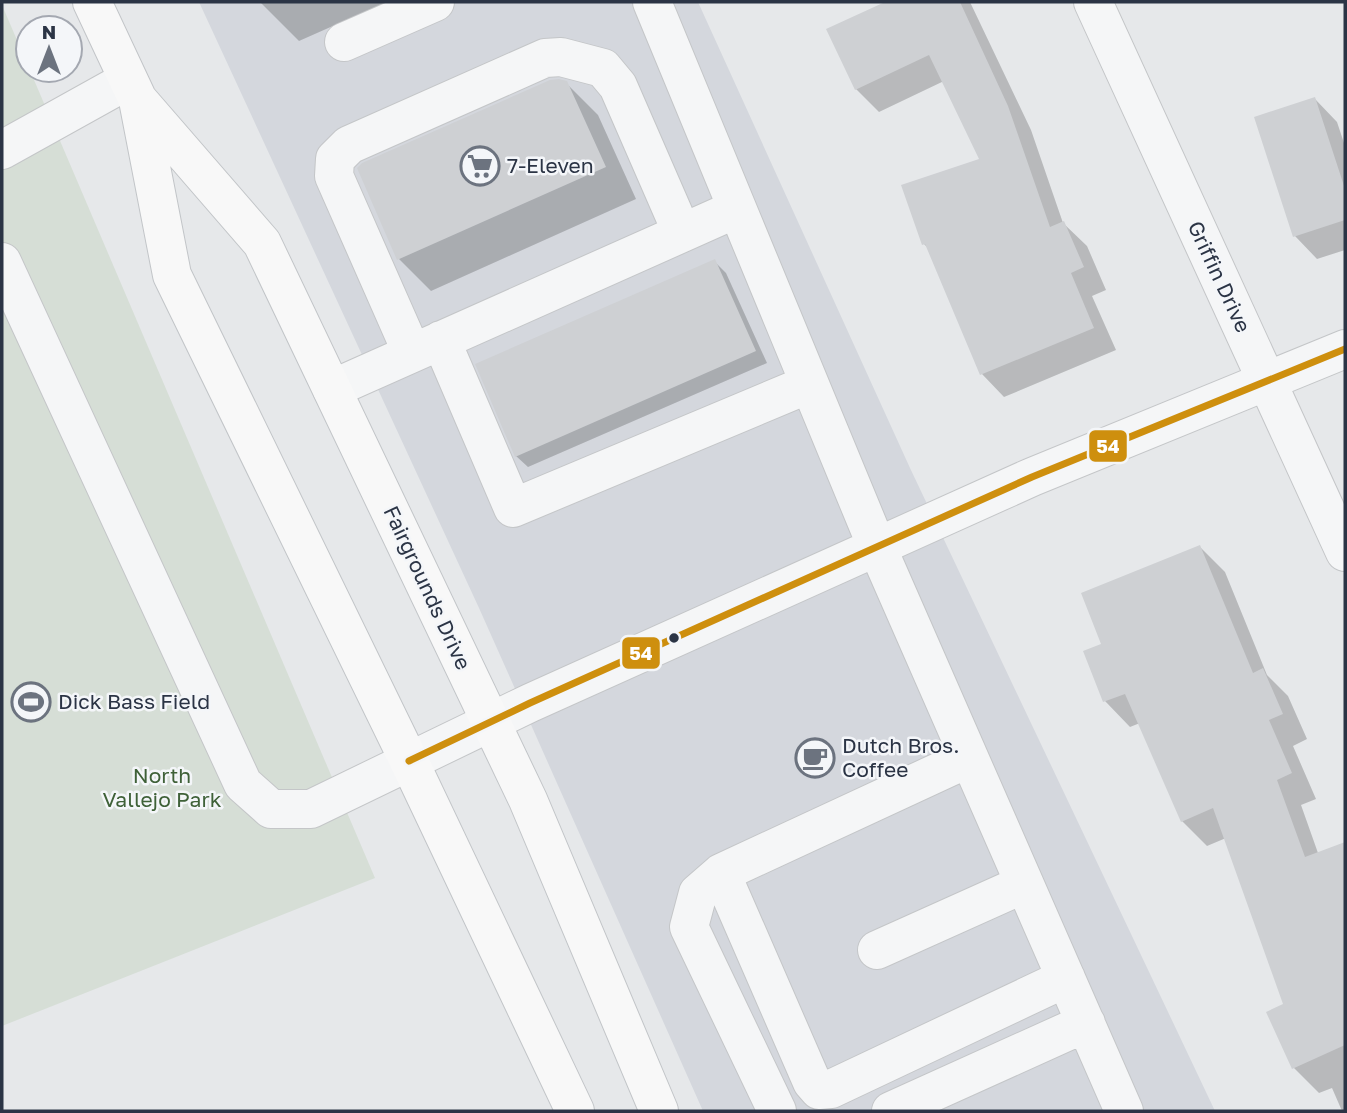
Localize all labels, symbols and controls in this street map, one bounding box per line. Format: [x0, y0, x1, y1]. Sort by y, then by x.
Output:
north arrow [14, 14, 84, 84]
text: N [42, 20, 56, 43]
supermarket icon: 7-Eleven [459, 145, 501, 187]
place label: 7-Eleven [507, 152, 594, 178]
street label: Griffin Drive [1183, 217, 1257, 336]
line badge: 54 [1088, 429, 1128, 463]
text: 54 [1096, 434, 1120, 457]
street label: Fairgrounds Drive [379, 501, 477, 674]
unlabelled marker [667, 631, 681, 645]
line badge: 54 [621, 636, 661, 670]
text: 54 [629, 641, 653, 664]
sports icon: Dick Bass Field [10, 681, 52, 723]
place label: Dick Bass Field [58, 688, 210, 714]
place label: Dutch Bros. Coffee [842, 732, 960, 782]
cafe icon: Dutch Bros. Coffee [794, 737, 836, 779]
park label: North Vallejo Park [102, 762, 222, 812]

